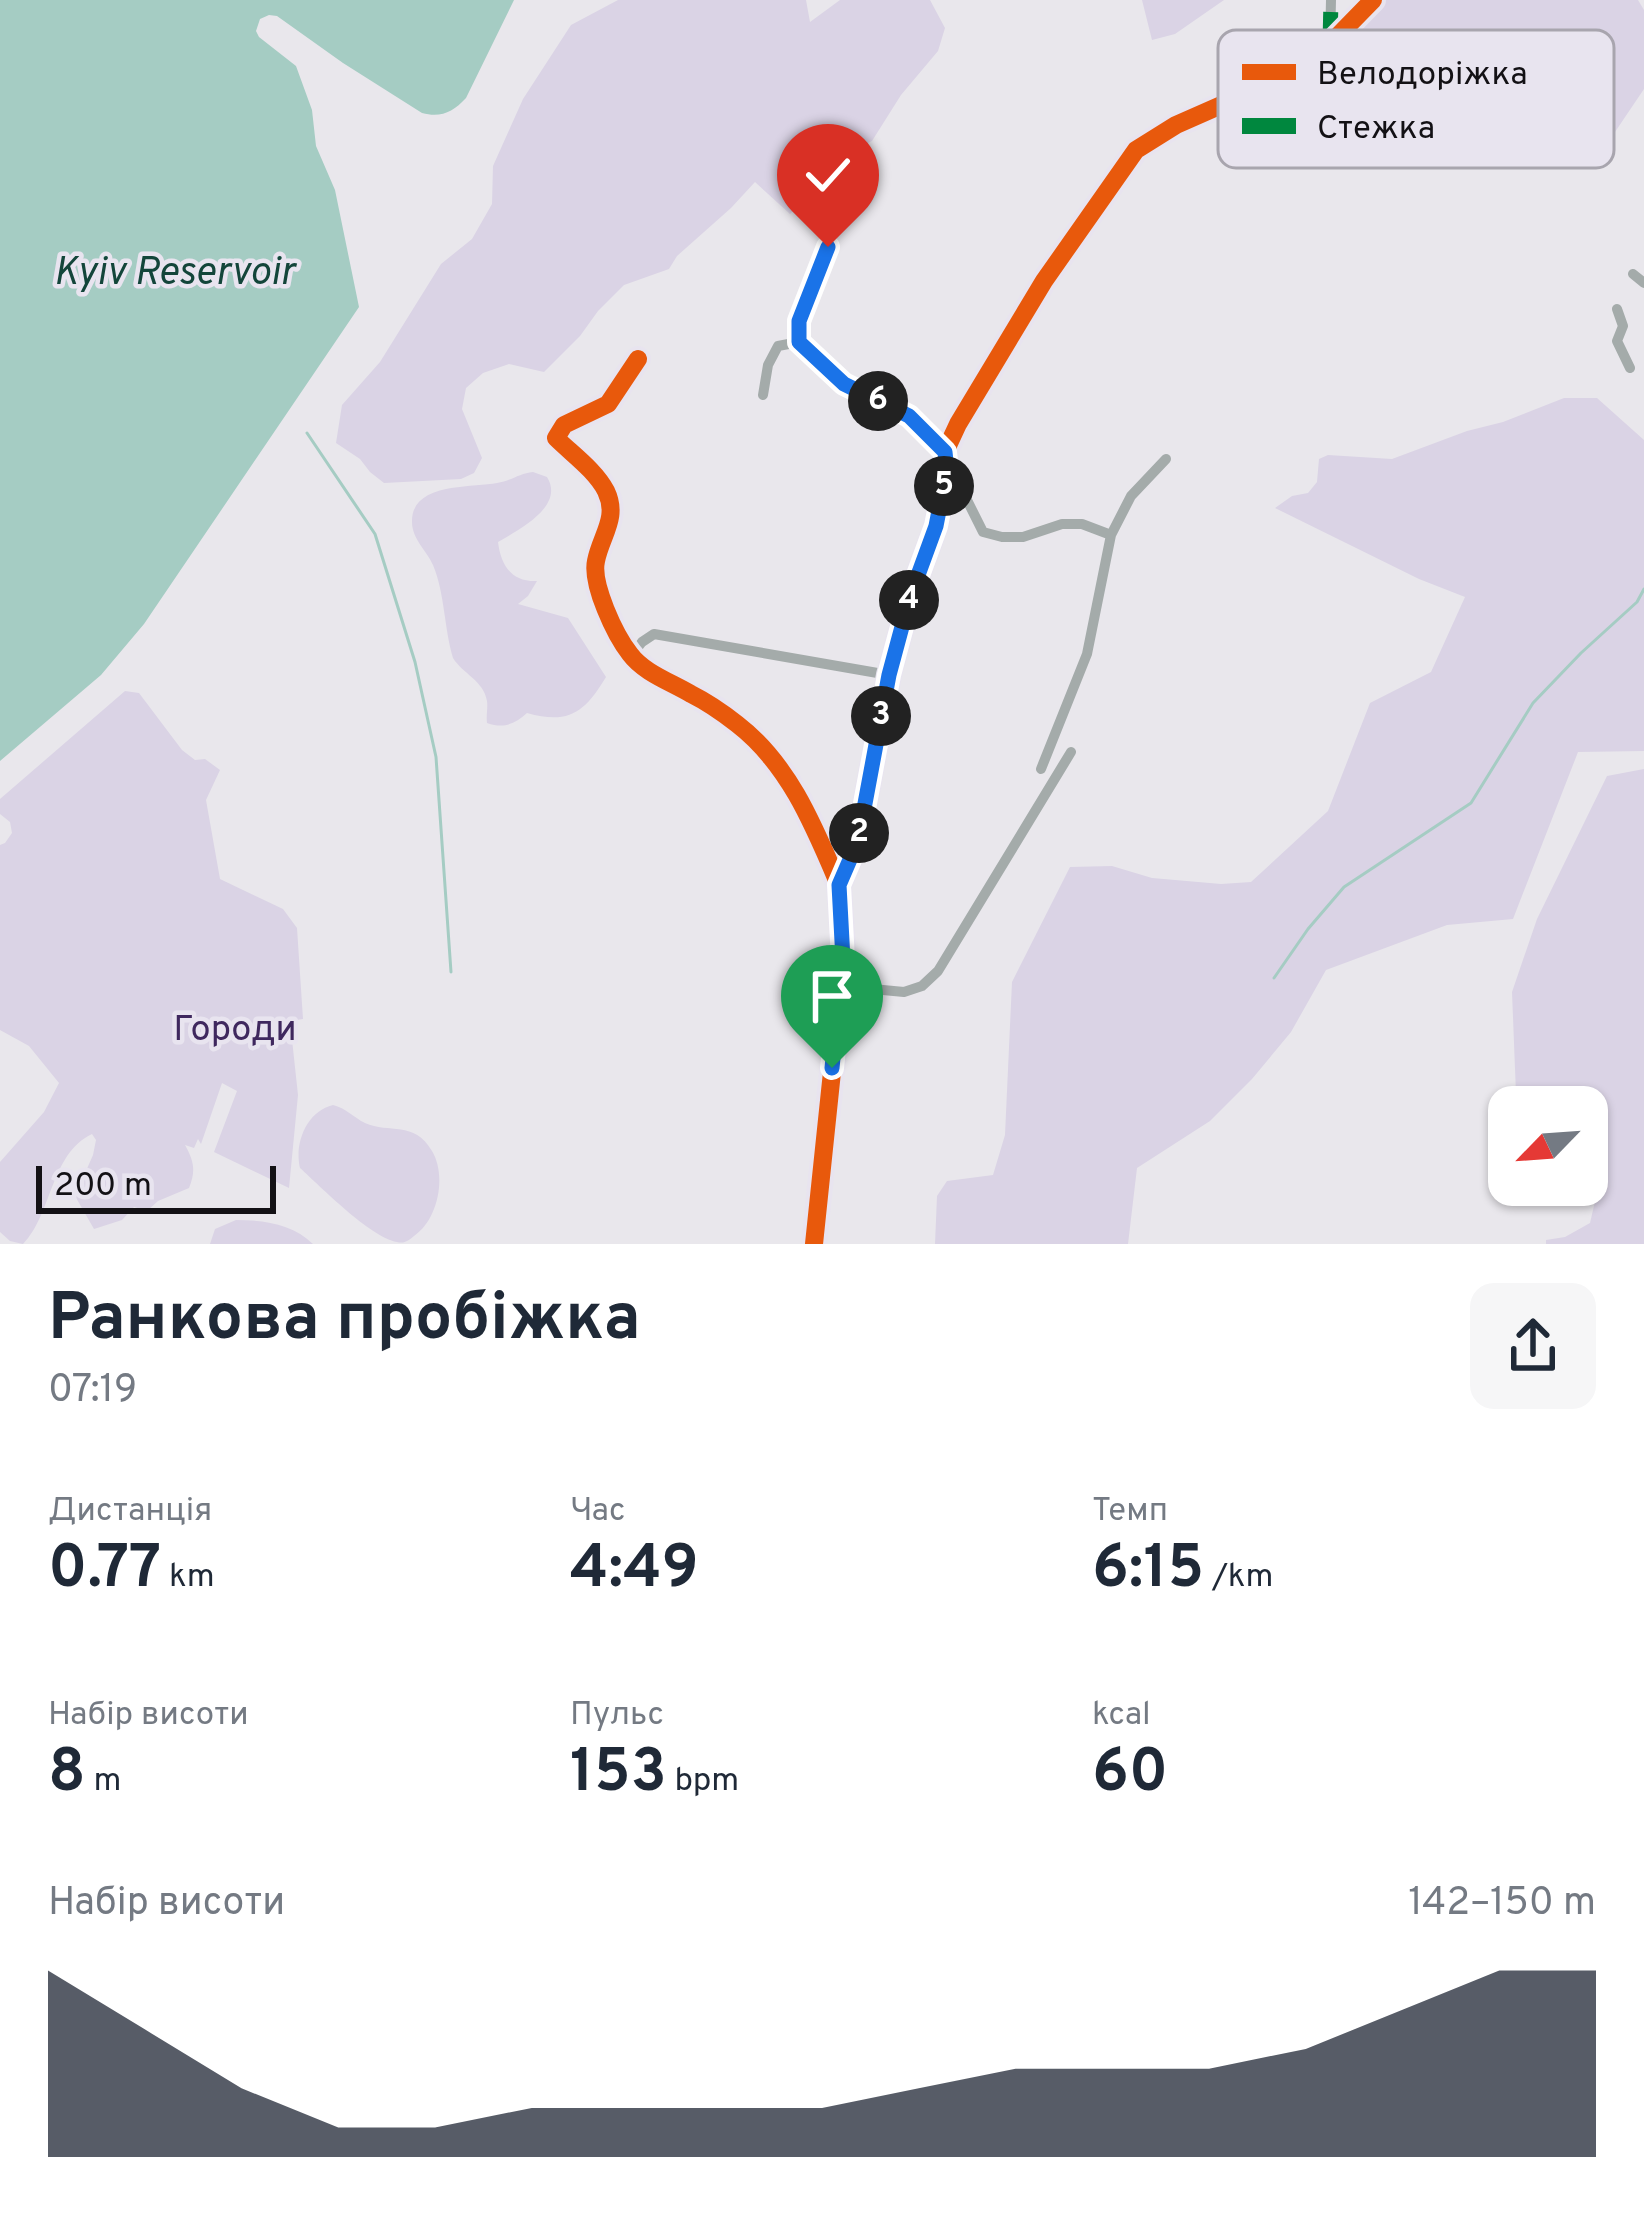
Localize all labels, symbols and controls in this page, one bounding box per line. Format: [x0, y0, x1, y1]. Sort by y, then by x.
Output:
legend [1218, 30, 1614, 168]
text: Велодоріжка [1317, 55, 1528, 97]
text: Стежка [1317, 109, 1435, 151]
pin [777, 124, 879, 247]
icon: check [795, 142, 861, 208]
water label: Kyiv Reservoir [53, 250, 298, 299]
pin: 6 [848, 371, 908, 431]
text: 6 [868, 380, 888, 422]
pin: 5 [914, 456, 974, 516]
text: 5 [934, 465, 954, 507]
pin: 4 [879, 570, 939, 630]
text: 4 [898, 579, 920, 621]
pin: 3 [851, 686, 911, 746]
text: 3 [871, 695, 891, 737]
pin: 2 [829, 803, 889, 863]
text: 2 [849, 812, 869, 854]
pin [781, 945, 883, 1068]
icon: arrive [799, 963, 865, 1029]
park label: Городи [173, 1008, 297, 1054]
north arrow [1488, 1086, 1608, 1206]
map controls [1488, 1086, 1608, 1206]
scale bar [36, 1160, 276, 1213]
text: 200 m [54, 1166, 152, 1208]
text: Ранкова пробіжка [48, 1280, 641, 1363]
button: share [1470, 1283, 1596, 1409]
text: 07:19 [48, 1367, 137, 1416]
text: Дистанція [48, 1491, 212, 1533]
text: Час [570, 1491, 626, 1533]
text: Темп [1092, 1491, 1168, 1533]
text: 0.77 [48, 1533, 161, 1609]
text: 4:49 [570, 1533, 699, 1609]
text: 6:15 [1092, 1533, 1204, 1609]
text: km [161, 1557, 215, 1599]
text: /km [1204, 1557, 1273, 1599]
text: Набір висоти [48, 1695, 249, 1737]
text: Пульс [570, 1695, 664, 1737]
text: kcal [1092, 1695, 1151, 1737]
text: 8 [48, 1737, 86, 1813]
text: 153 [570, 1737, 667, 1813]
text: 60 [1092, 1737, 1168, 1813]
text: m [86, 1761, 121, 1803]
text: bpm [667, 1761, 739, 1803]
text: Набір висоти [48, 1880, 285, 1929]
text: 142–150 m [1408, 1880, 1596, 1929]

